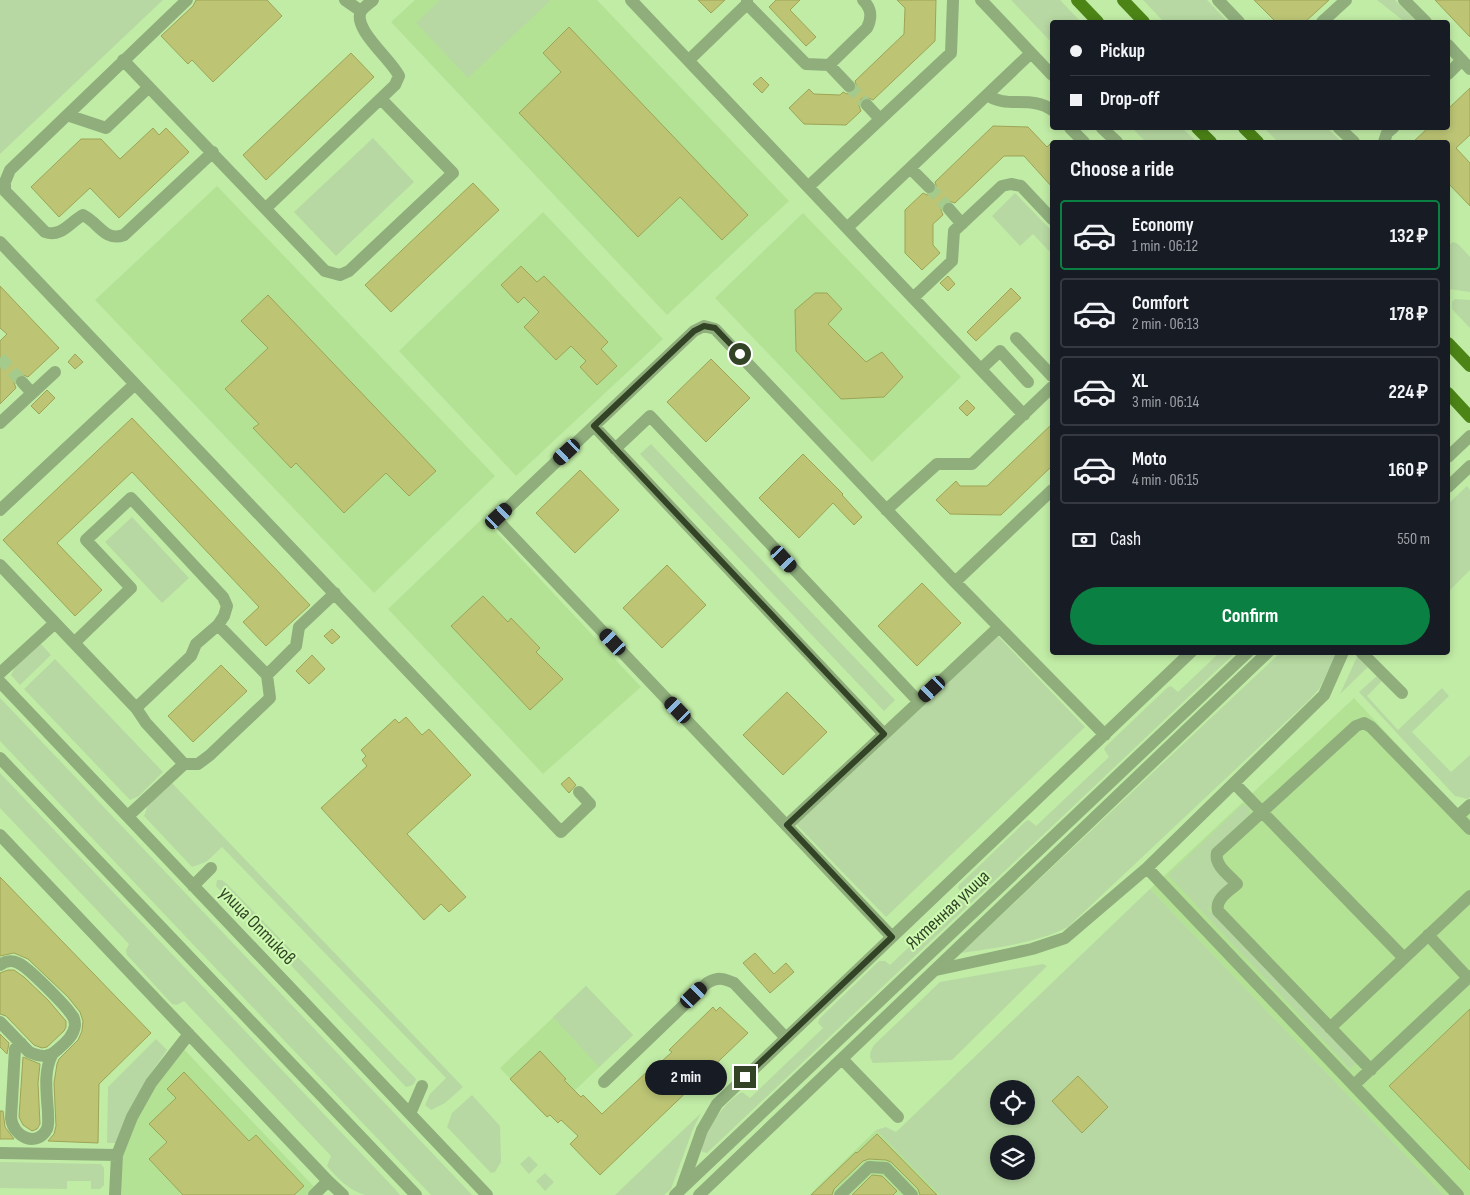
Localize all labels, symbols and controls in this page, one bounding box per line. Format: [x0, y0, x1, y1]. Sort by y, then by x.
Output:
text: Pickup [1100, 40, 1145, 63]
text: Drop-off [1100, 88, 1160, 111]
text: Choose a ride [1070, 156, 1174, 183]
icon: car [1072, 213, 1117, 258]
text: Economy [1132, 214, 1194, 237]
text: 132 ₽ [1390, 225, 1428, 248]
text: 1 min · 06:12 [1132, 237, 1198, 256]
icon: car [1072, 291, 1117, 336]
text: Comfort [1132, 292, 1189, 315]
text: 178 ₽ [1390, 303, 1428, 326]
text: 2 min · 06:13 [1132, 315, 1199, 334]
route start [729, 343, 751, 365]
icon: car [1072, 369, 1117, 414]
text: XL [1132, 370, 1148, 393]
text: 224 ₽ [1389, 381, 1428, 404]
text: 3 min · 06:14 [1132, 393, 1199, 412]
car [550, 436, 583, 468]
icon: car [1072, 447, 1117, 492]
text: Moto [1132, 448, 1167, 471]
text: 160 ₽ [1389, 459, 1428, 482]
text: 4 min · 06:15 [1132, 471, 1199, 490]
car [482, 500, 515, 532]
icon: cash [1070, 526, 1098, 554]
text: Cash [1110, 528, 1141, 551]
text: 550 m [1397, 530, 1430, 549]
car [768, 543, 799, 575]
button: Confirm [1070, 587, 1430, 645]
car [597, 626, 628, 658]
car [915, 673, 948, 705]
car [662, 694, 693, 726]
street label: Яхтенная улица [901, 865, 995, 955]
street label: улица Оптиков [214, 882, 300, 970]
car [677, 979, 710, 1011]
callout: 2 min [645, 1060, 728, 1094]
route end [734, 1066, 756, 1088]
text: 2 min [671, 1068, 701, 1087]
map controls [990, 1080, 1035, 1180]
button: locate [990, 1080, 1035, 1125]
button: layers [990, 1135, 1035, 1180]

